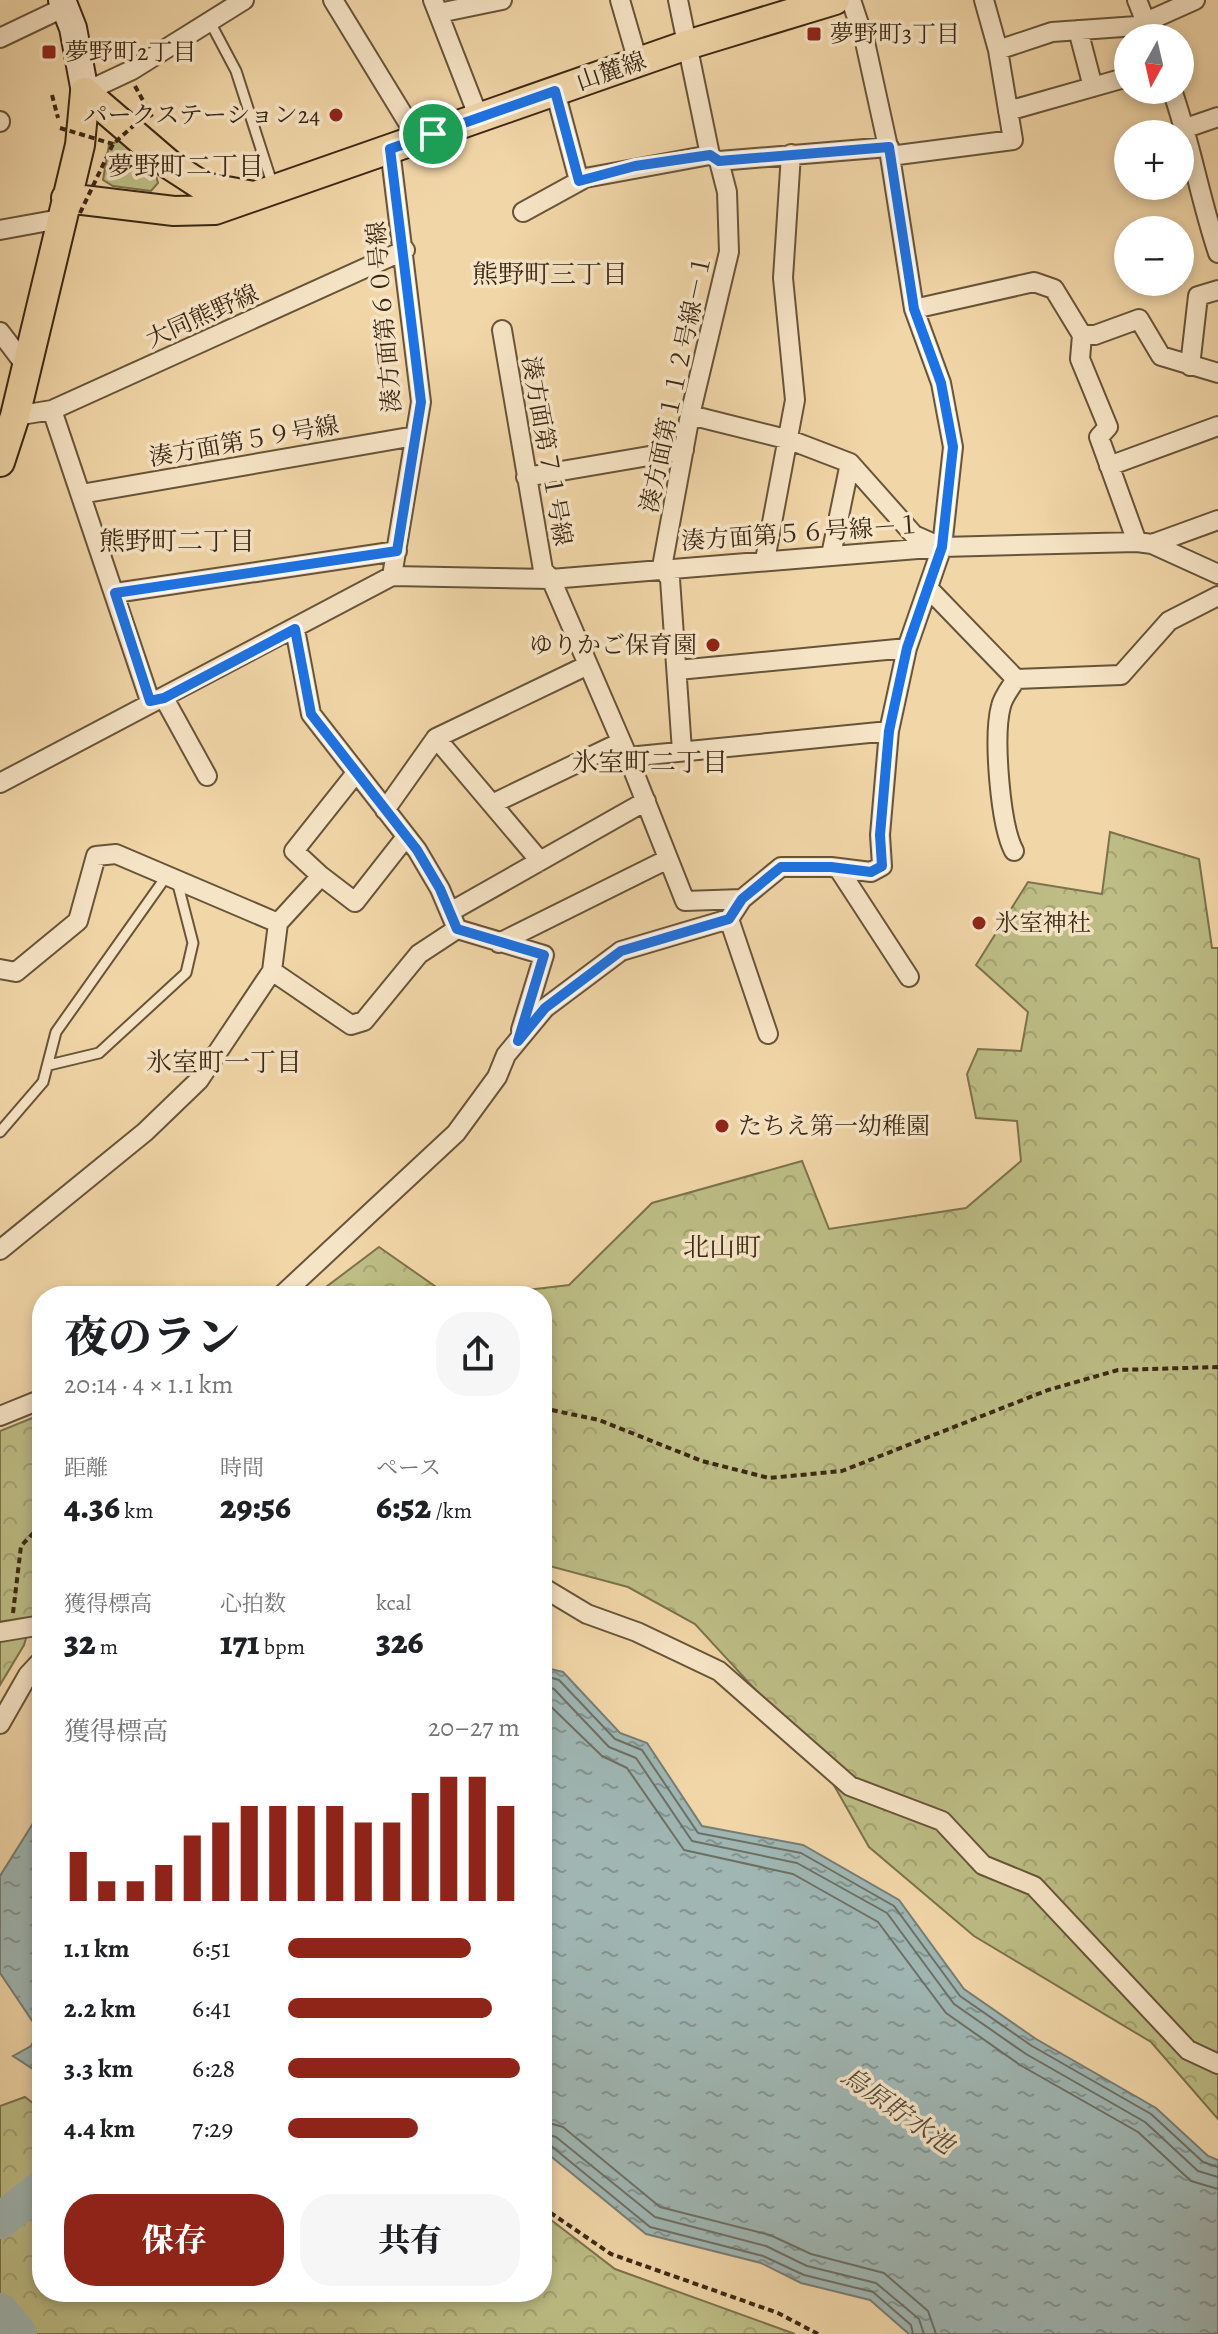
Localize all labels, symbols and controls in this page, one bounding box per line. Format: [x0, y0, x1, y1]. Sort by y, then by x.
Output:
place label: 夢野町3丁目 [830, 18, 960, 50]
north arrow [1114, 24, 1194, 104]
map controls [1114, 24, 1194, 296]
marker: 夢野町3丁目 [805, 25, 823, 43]
place label: 夢野町2丁目 [65, 36, 196, 68]
marker: 夢野町2丁目 [40, 43, 58, 61]
street label: 山麓線 [572, 44, 650, 98]
place label: パークステーション24 [83, 99, 320, 131]
pin [399, 100, 467, 168]
marker: パークステーション24 [327, 106, 345, 124]
icon: arrive [411, 112, 455, 156]
button: + [1114, 120, 1194, 200]
district label: 夢野町二丁目 [108, 149, 264, 184]
button: − [1114, 216, 1194, 296]
street label: 湊方面第６０号線 [360, 220, 408, 414]
street label: 湊方面第１１２号線－１ [633, 251, 719, 515]
district label: 熊野町三丁目 [472, 257, 628, 292]
street label: 大同熊野線 [141, 277, 263, 355]
street label: 湊方面第７１号線 [515, 354, 579, 548]
street label: 湊方面第５９号線 [147, 409, 341, 473]
street label: 湊方面第５６号線－１ [680, 509, 922, 557]
district label: 熊野町二丁目 [99, 524, 255, 559]
place label: ゆりかご保育園 [529, 629, 697, 661]
marker: ゆりかご保育園 [704, 636, 722, 654]
district label: 氷室町二丁目 [572, 745, 728, 780]
place label: 氷室神社 [995, 907, 1091, 939]
marker: 氷室神社 [970, 914, 988, 932]
district label: 氷室町一丁目 [146, 1045, 302, 1080]
place label: たちえ第一幼稚園 [738, 1110, 930, 1142]
marker: たちえ第一幼稚園 [713, 1117, 731, 1135]
district label: 北山町 [683, 1230, 761, 1265]
text: 夜のラン [64, 1307, 240, 1367]
button: share [436, 1312, 520, 1396]
text: 20:14 · 4 × 1.1 km [64, 1367, 233, 1402]
text: 距離 [64, 1453, 108, 1483]
text: 時間 [220, 1453, 264, 1483]
text: ペース [376, 1453, 441, 1483]
text: 4.36 [64, 1483, 120, 1530]
text: 29:56 [220, 1483, 291, 1530]
text: 6:52 [376, 1483, 431, 1530]
text: km [120, 1496, 154, 1526]
text: /km [431, 1496, 472, 1526]
text: kcal [376, 1588, 411, 1618]
text: 獲得標高 [64, 1589, 152, 1619]
text: 心拍数 [220, 1589, 286, 1619]
text: 326 [376, 1618, 423, 1665]
text: 32 [64, 1619, 95, 1666]
text: 171 [220, 1619, 260, 1666]
text: m [95, 1632, 118, 1662]
text: bpm [260, 1632, 305, 1662]
text: 20–27 m [428, 1710, 520, 1745]
text: 獲得標高 [64, 1714, 168, 1749]
text: 1.1 km [64, 1931, 130, 1966]
text: 6:51 [192, 1931, 230, 1966]
text: 2.2 km [64, 1991, 136, 2026]
text: 6:41 [192, 1991, 231, 2026]
text: 3.3 km [64, 2051, 133, 2086]
text: 6:28 [192, 2051, 235, 2086]
water label: 烏原貯水池 [834, 2059, 963, 2164]
text: 4.4 km [64, 2111, 135, 2146]
text: 7:29 [192, 2111, 233, 2146]
button: 保存 [64, 2194, 284, 2286]
button: 共有 [300, 2194, 520, 2286]

